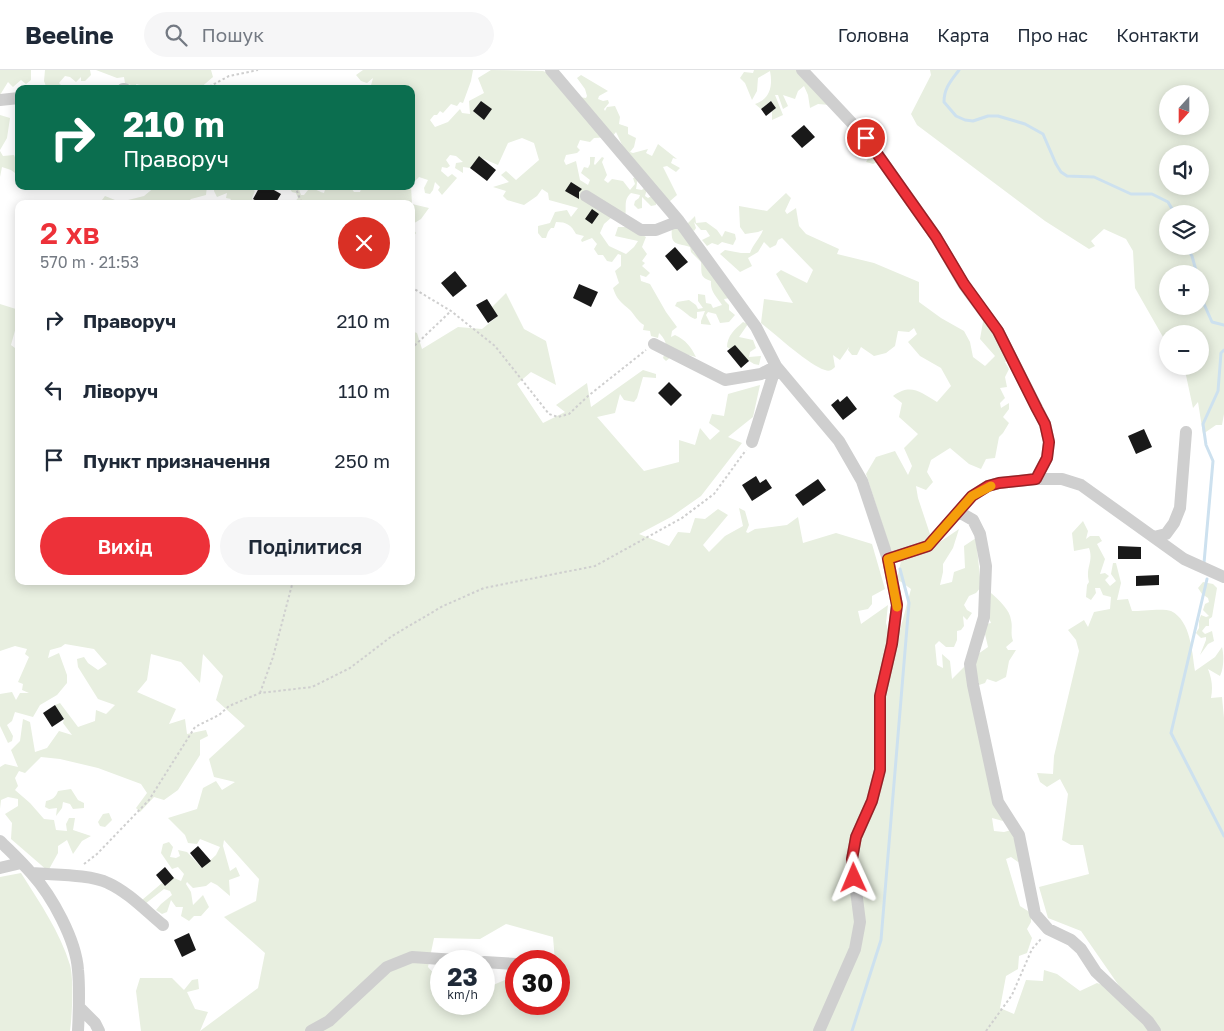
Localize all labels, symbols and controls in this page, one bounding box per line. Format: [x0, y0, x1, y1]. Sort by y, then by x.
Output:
search box [144, 12, 494, 57]
text: Beeline [25, 20, 114, 49]
icon: search [162, 21, 190, 49]
text: Пошук [202, 23, 264, 46]
text: Головна [838, 24, 909, 46]
text: Карта [937, 24, 989, 46]
text: Про нас [1017, 24, 1088, 46]
text: Контакти [1116, 24, 1199, 46]
north arrow [1159, 85, 1209, 135]
map controls [1159, 85, 1209, 375]
text: 210 m [123, 103, 225, 145]
icon: right [40, 105, 105, 170]
pin [845, 117, 887, 159]
icon: arrive [852, 124, 880, 152]
text: Праворуч [123, 145, 229, 172]
button: sound [1159, 145, 1209, 195]
button: layers [1159, 205, 1209, 255]
text: 2 хв [40, 215, 100, 251]
button: close [338, 217, 390, 269]
text: 570 m · 21:53 [40, 252, 139, 272]
button: + [1159, 265, 1209, 315]
icon: right [40, 306, 68, 334]
text: Праворуч [83, 309, 176, 332]
text: 210 m [336, 309, 390, 332]
button: − [1159, 325, 1209, 375]
icon: left [40, 376, 68, 404]
text: Ліворуч [83, 379, 158, 402]
text: 110 m [338, 379, 390, 402]
icon: arrive [40, 446, 68, 474]
text: Пункт призначення [83, 449, 270, 472]
text: 250 m [335, 449, 390, 472]
button: Вихід [40, 517, 210, 575]
button: Поділитися [220, 517, 390, 575]
position arrow [827, 851, 879, 903]
speed limit sign: 30 [505, 950, 570, 1015]
text: 23 [447, 961, 478, 992]
text: km/h [447, 987, 478, 1002]

